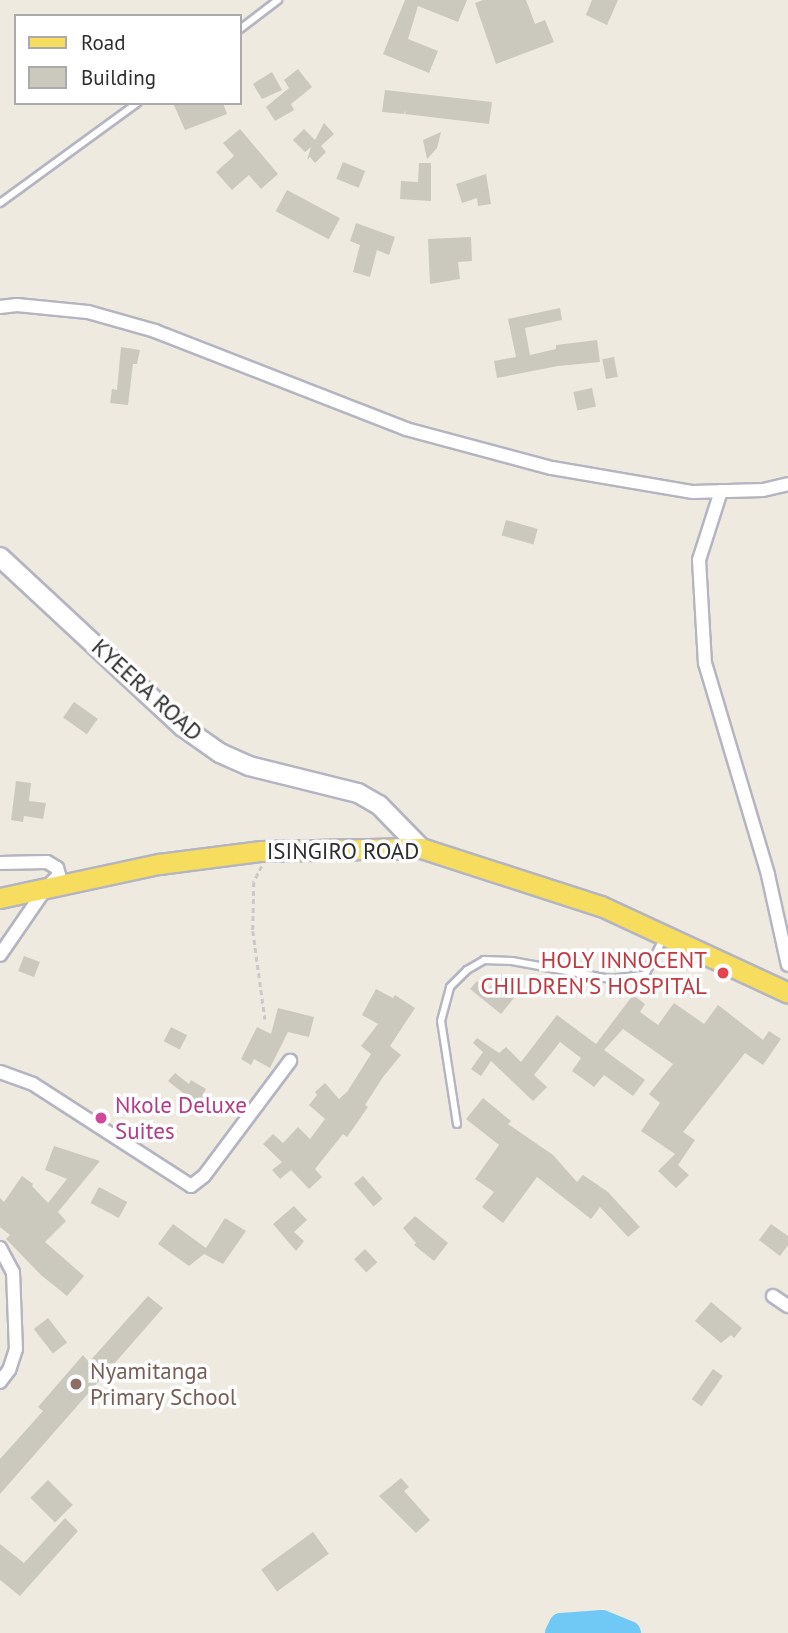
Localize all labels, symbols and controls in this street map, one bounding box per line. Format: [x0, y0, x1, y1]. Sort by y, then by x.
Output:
legend [14, 14, 242, 105]
text: Road [81, 29, 125, 56]
text: Building [81, 64, 156, 91]
street label: KYEERA ROAD [86, 633, 208, 747]
street label: ISINGIRO ROAD [267, 837, 419, 865]
place label: HOLY INNOCENT CHILDREN'S HOSPITAL [480, 946, 707, 1000]
marker: HOLY INNOCENT CHILDREN'S HOSPITAL [713, 963, 733, 983]
place label: Nkole Deluxe Suites [115, 1091, 247, 1145]
marker: Nkole Deluxe Suites [93, 1110, 109, 1126]
place label: Nyamitanga Primary School [90, 1357, 237, 1411]
marker: Nyamitanga Primary School [68, 1376, 84, 1392]

